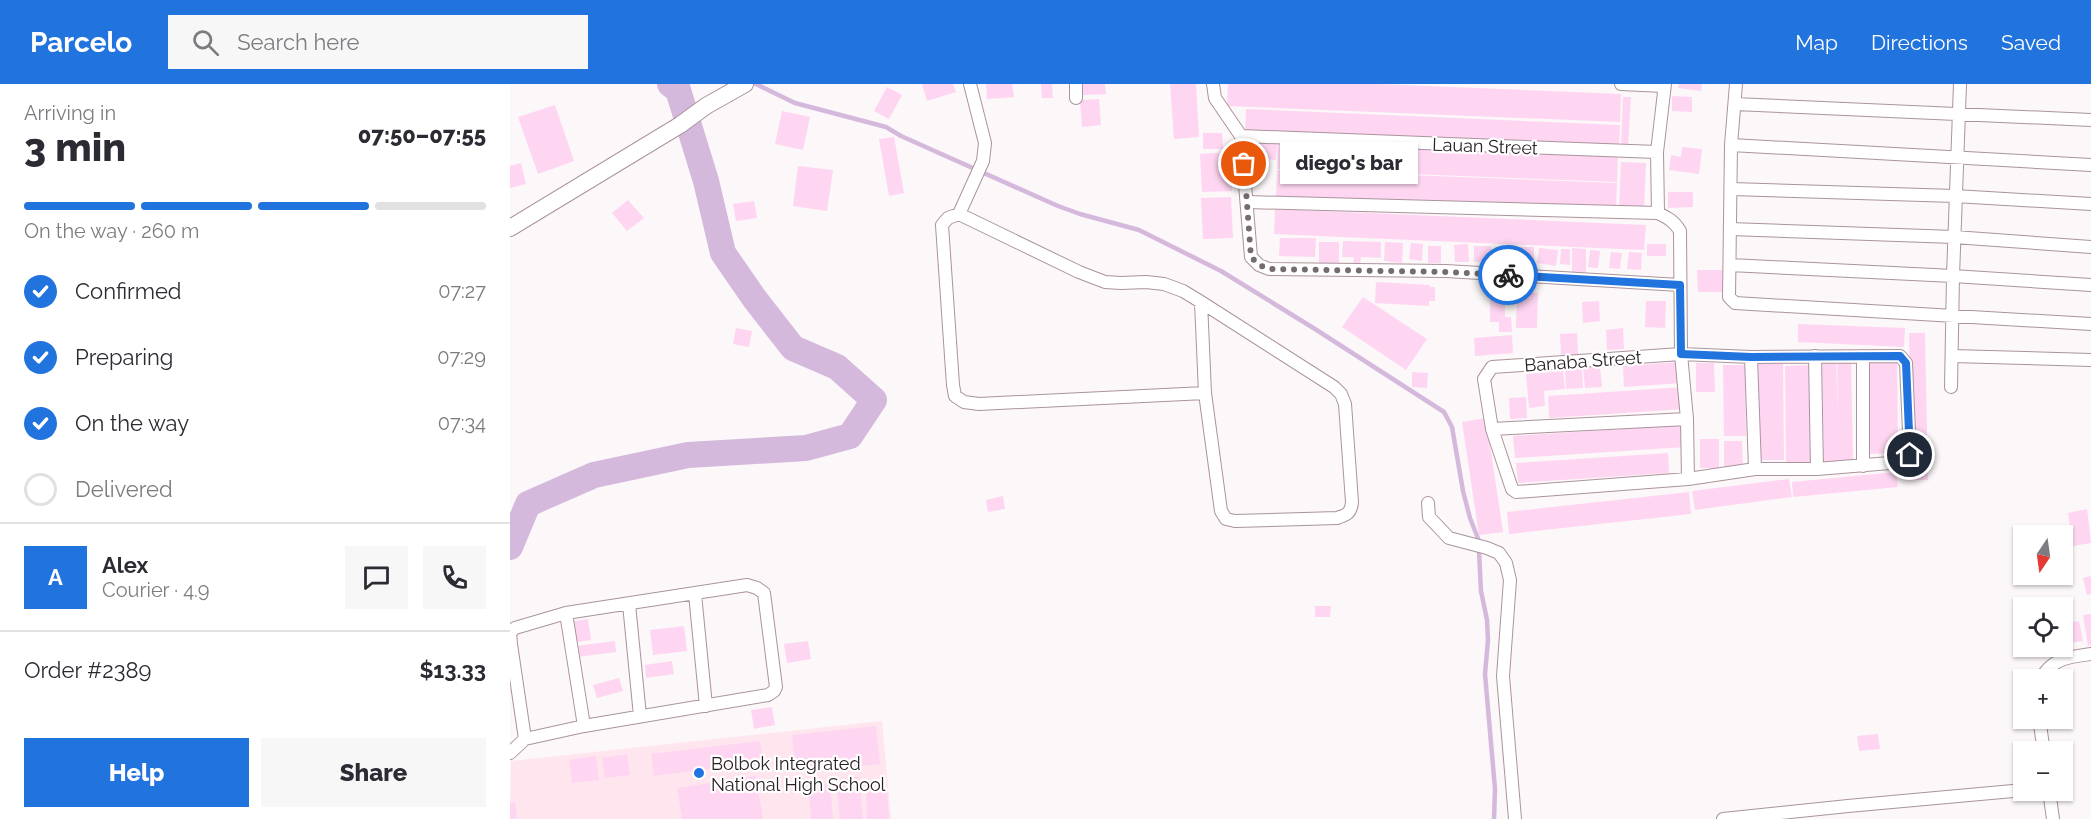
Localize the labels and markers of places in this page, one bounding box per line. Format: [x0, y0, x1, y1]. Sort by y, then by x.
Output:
pin [1218, 138, 1269, 189]
callout: diego's bar [1280, 143, 1418, 185]
pin [1884, 429, 1935, 480]
place label: Bolbok Integrated National High School [711, 753, 886, 795]
marker: Bolbok Integrated National High School [692, 766, 706, 780]

